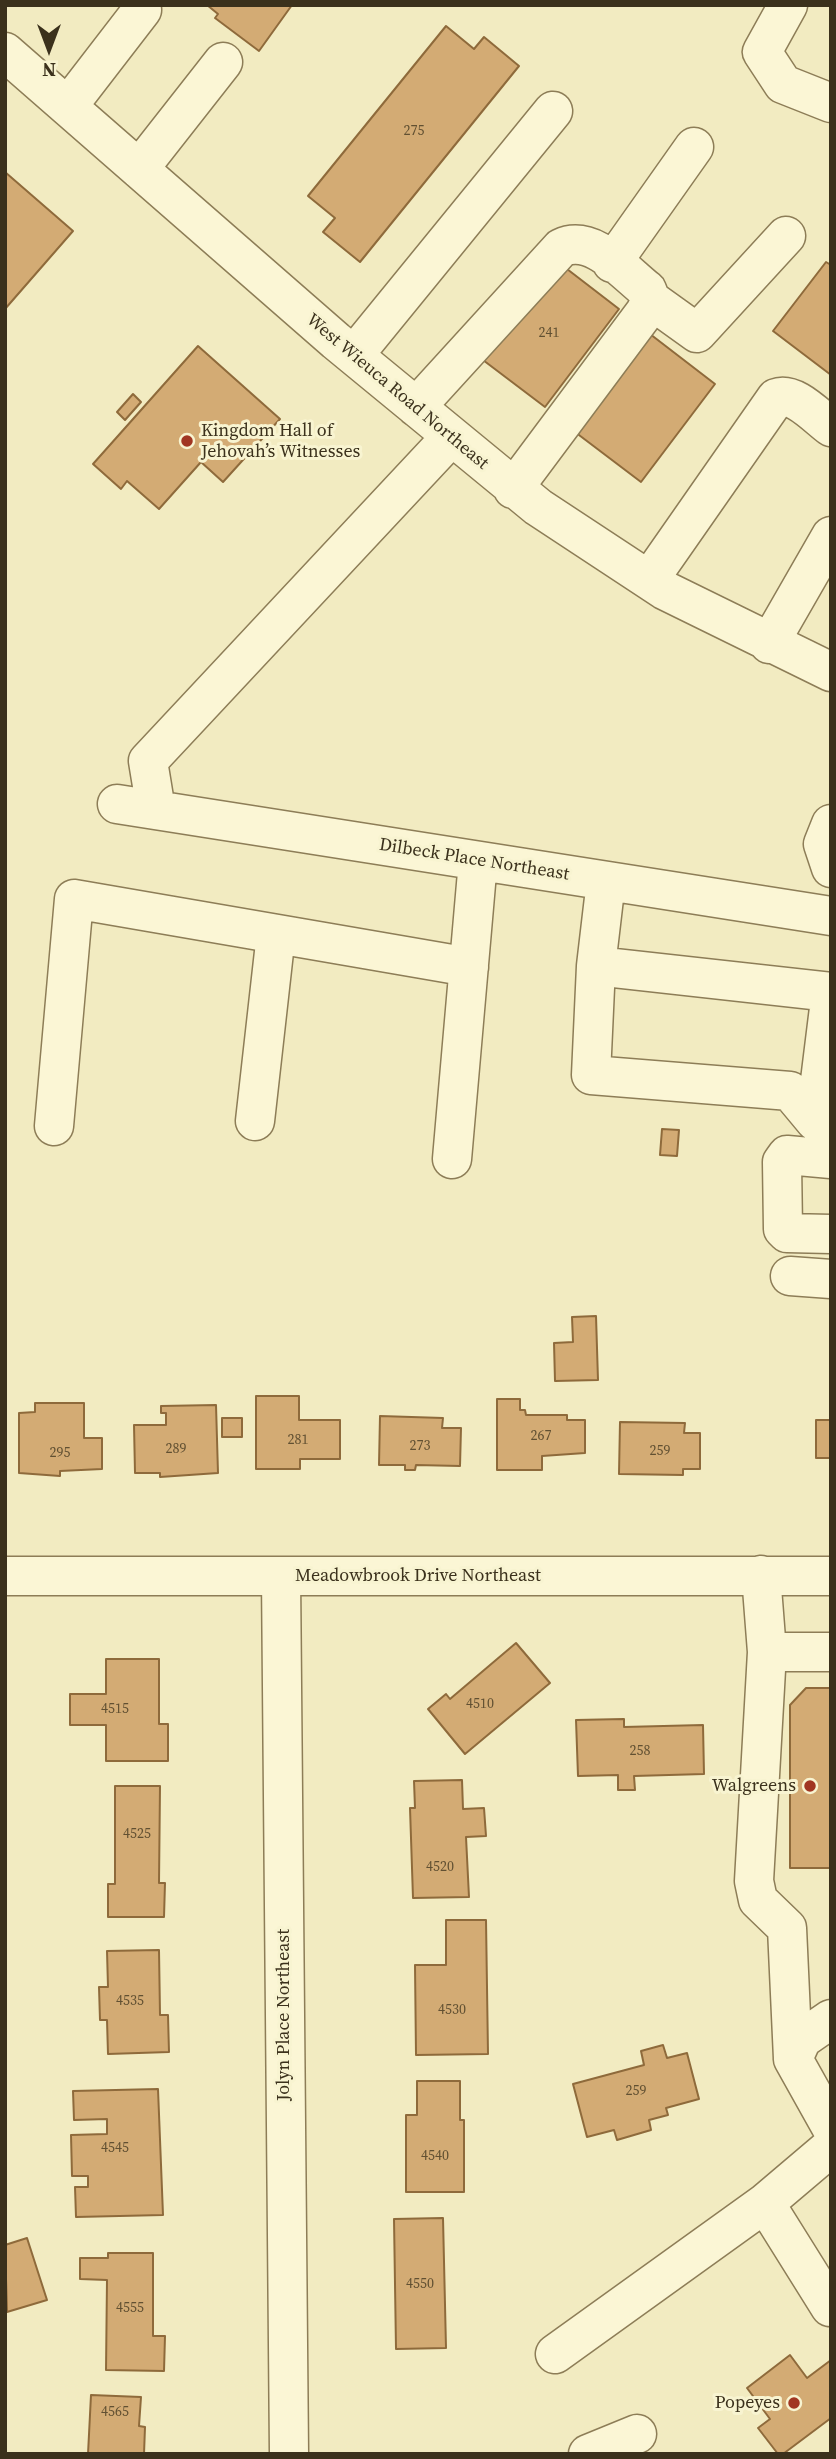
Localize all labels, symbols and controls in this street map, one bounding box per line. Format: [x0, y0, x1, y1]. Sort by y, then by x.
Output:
north arrow [14, 14, 84, 84]
text: N [42, 57, 56, 83]
house number: 275 [404, 123, 424, 139]
street label: West Wieuca Road Northeast [301, 309, 493, 475]
house number: 241 [539, 325, 559, 341]
place label: Kingdom Hall of Jehovah’s Witnesses [201, 420, 360, 462]
marker: Kingdom Hall of Jehovah’s Witnesses [179, 433, 195, 449]
street label: Dilbeck Place Northeast [377, 834, 571, 886]
house number: 267 [531, 1428, 551, 1444]
house number: 281 [288, 1432, 308, 1448]
house number: 273 [410, 1438, 430, 1454]
house number: 289 [166, 1441, 186, 1457]
house number: 259 [650, 1443, 670, 1459]
house number: 295 [50, 1445, 70, 1461]
street label: Meadowbrook Drive Northeast [295, 1565, 541, 1587]
house number: 4510 [466, 1696, 494, 1712]
house number: 4515 [101, 1701, 129, 1717]
house number: 258 [630, 1743, 650, 1759]
place label: Walgreens [712, 1775, 796, 1797]
marker: Walgreens [802, 1778, 818, 1794]
house number: 4525 [123, 1826, 151, 1842]
house number: 4520 [426, 1859, 454, 1875]
street label: Jolyn Place Northeast [273, 1929, 295, 2101]
house number: 4535 [116, 1993, 144, 2009]
house number: 4530 [438, 2002, 466, 2018]
house number: 259 [626, 2083, 646, 2099]
house number: 4545 [101, 2140, 129, 2156]
house number: 4540 [421, 2148, 449, 2164]
house number: 4550 [406, 2276, 434, 2292]
house number: 4555 [116, 2300, 144, 2316]
place label: Popeyes [715, 2392, 780, 2414]
marker: Popeyes [786, 2395, 802, 2411]
house number: 4565 [101, 2404, 129, 2420]

